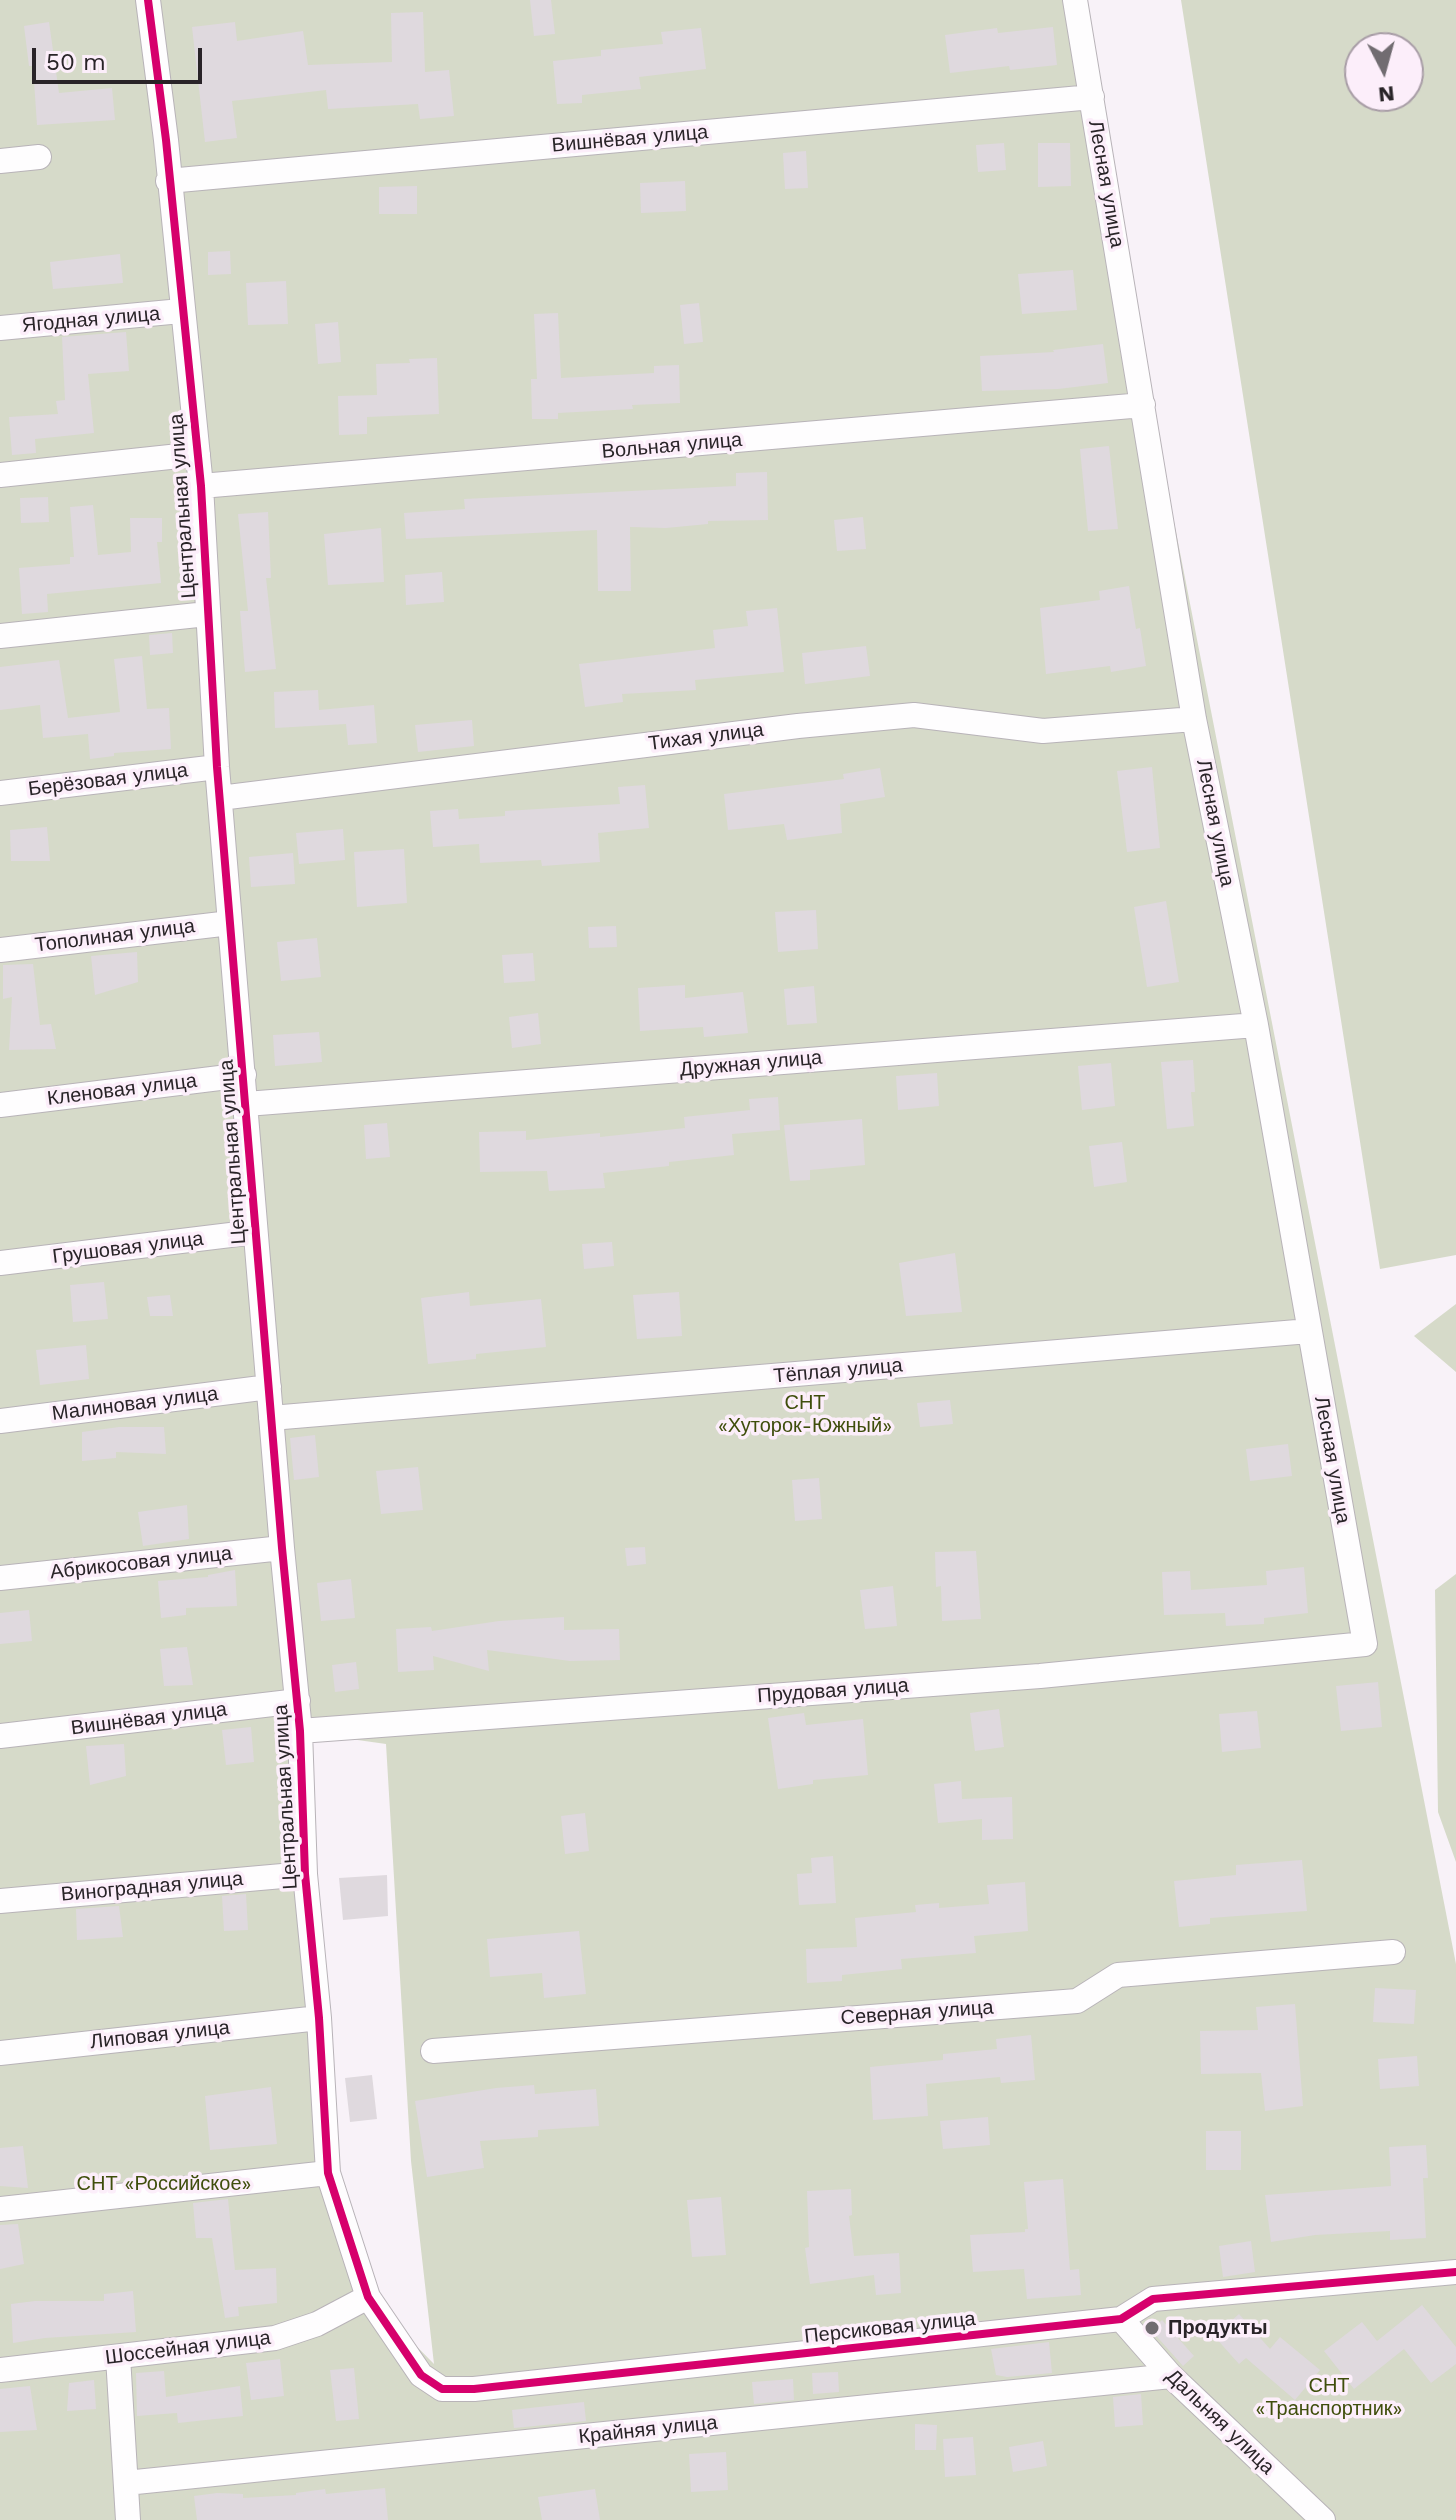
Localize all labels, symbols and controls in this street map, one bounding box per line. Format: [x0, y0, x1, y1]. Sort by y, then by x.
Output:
scale bar [36, 32, 206, 82]
north arrow [1344, 32, 1424, 112]
text: 50 m [46, 48, 106, 76]
text: N [1377, 81, 1396, 108]
street label: Лесная улица [1083, 118, 1129, 250]
street label: Вишнёвая улица [551, 120, 709, 158]
street label: Ягодная улица [21, 302, 161, 338]
street label: Центральная улица [165, 413, 201, 599]
street label: Вольная улица [601, 428, 743, 464]
street label: Тихая улица [647, 718, 765, 756]
street label: Лесная улица [1191, 757, 1239, 889]
street label: Берёзовая улица [27, 758, 189, 802]
street label: Тополиная улица [34, 914, 196, 958]
street label: Дружная улица [679, 1046, 823, 1082]
street label: Центральная улица [215, 1059, 251, 1245]
street label: Кленовая улица [46, 1069, 198, 1111]
street label: Грушовая улица [51, 1227, 205, 1269]
street label: Тёплая улица [772, 1353, 904, 1389]
street label: Малиновая улица [51, 1382, 219, 1426]
park label: СНТ «Хуторок-Южный» [718, 1391, 892, 1438]
street label: Лесная улица [1309, 1394, 1355, 1526]
street label: Абрикосовая улица [49, 1542, 233, 1584]
street label: Прудовая улица [757, 1674, 909, 1708]
street label: Вишнёвая улица [70, 1698, 228, 1740]
street label: Центральная улица [269, 1704, 303, 1890]
street label: Виноградная улица [60, 1867, 244, 1907]
street label: Северная улица [840, 1996, 994, 2030]
street label: Липовая улица [89, 2016, 231, 2054]
park label: СНТ «Российское» [77, 2172, 251, 2196]
street label: Персиковая улица [803, 2307, 977, 2349]
place label: Продукты [1168, 2316, 1267, 2340]
marker: Продукты [1143, 2319, 1161, 2337]
street label: Шоссейная улица [104, 2326, 272, 2370]
street label: Дальняя улица [1161, 2364, 1279, 2480]
park label: СНТ «Транспортник» [1256, 2374, 1402, 2421]
street label: Крайняя улица [577, 2411, 719, 2449]

